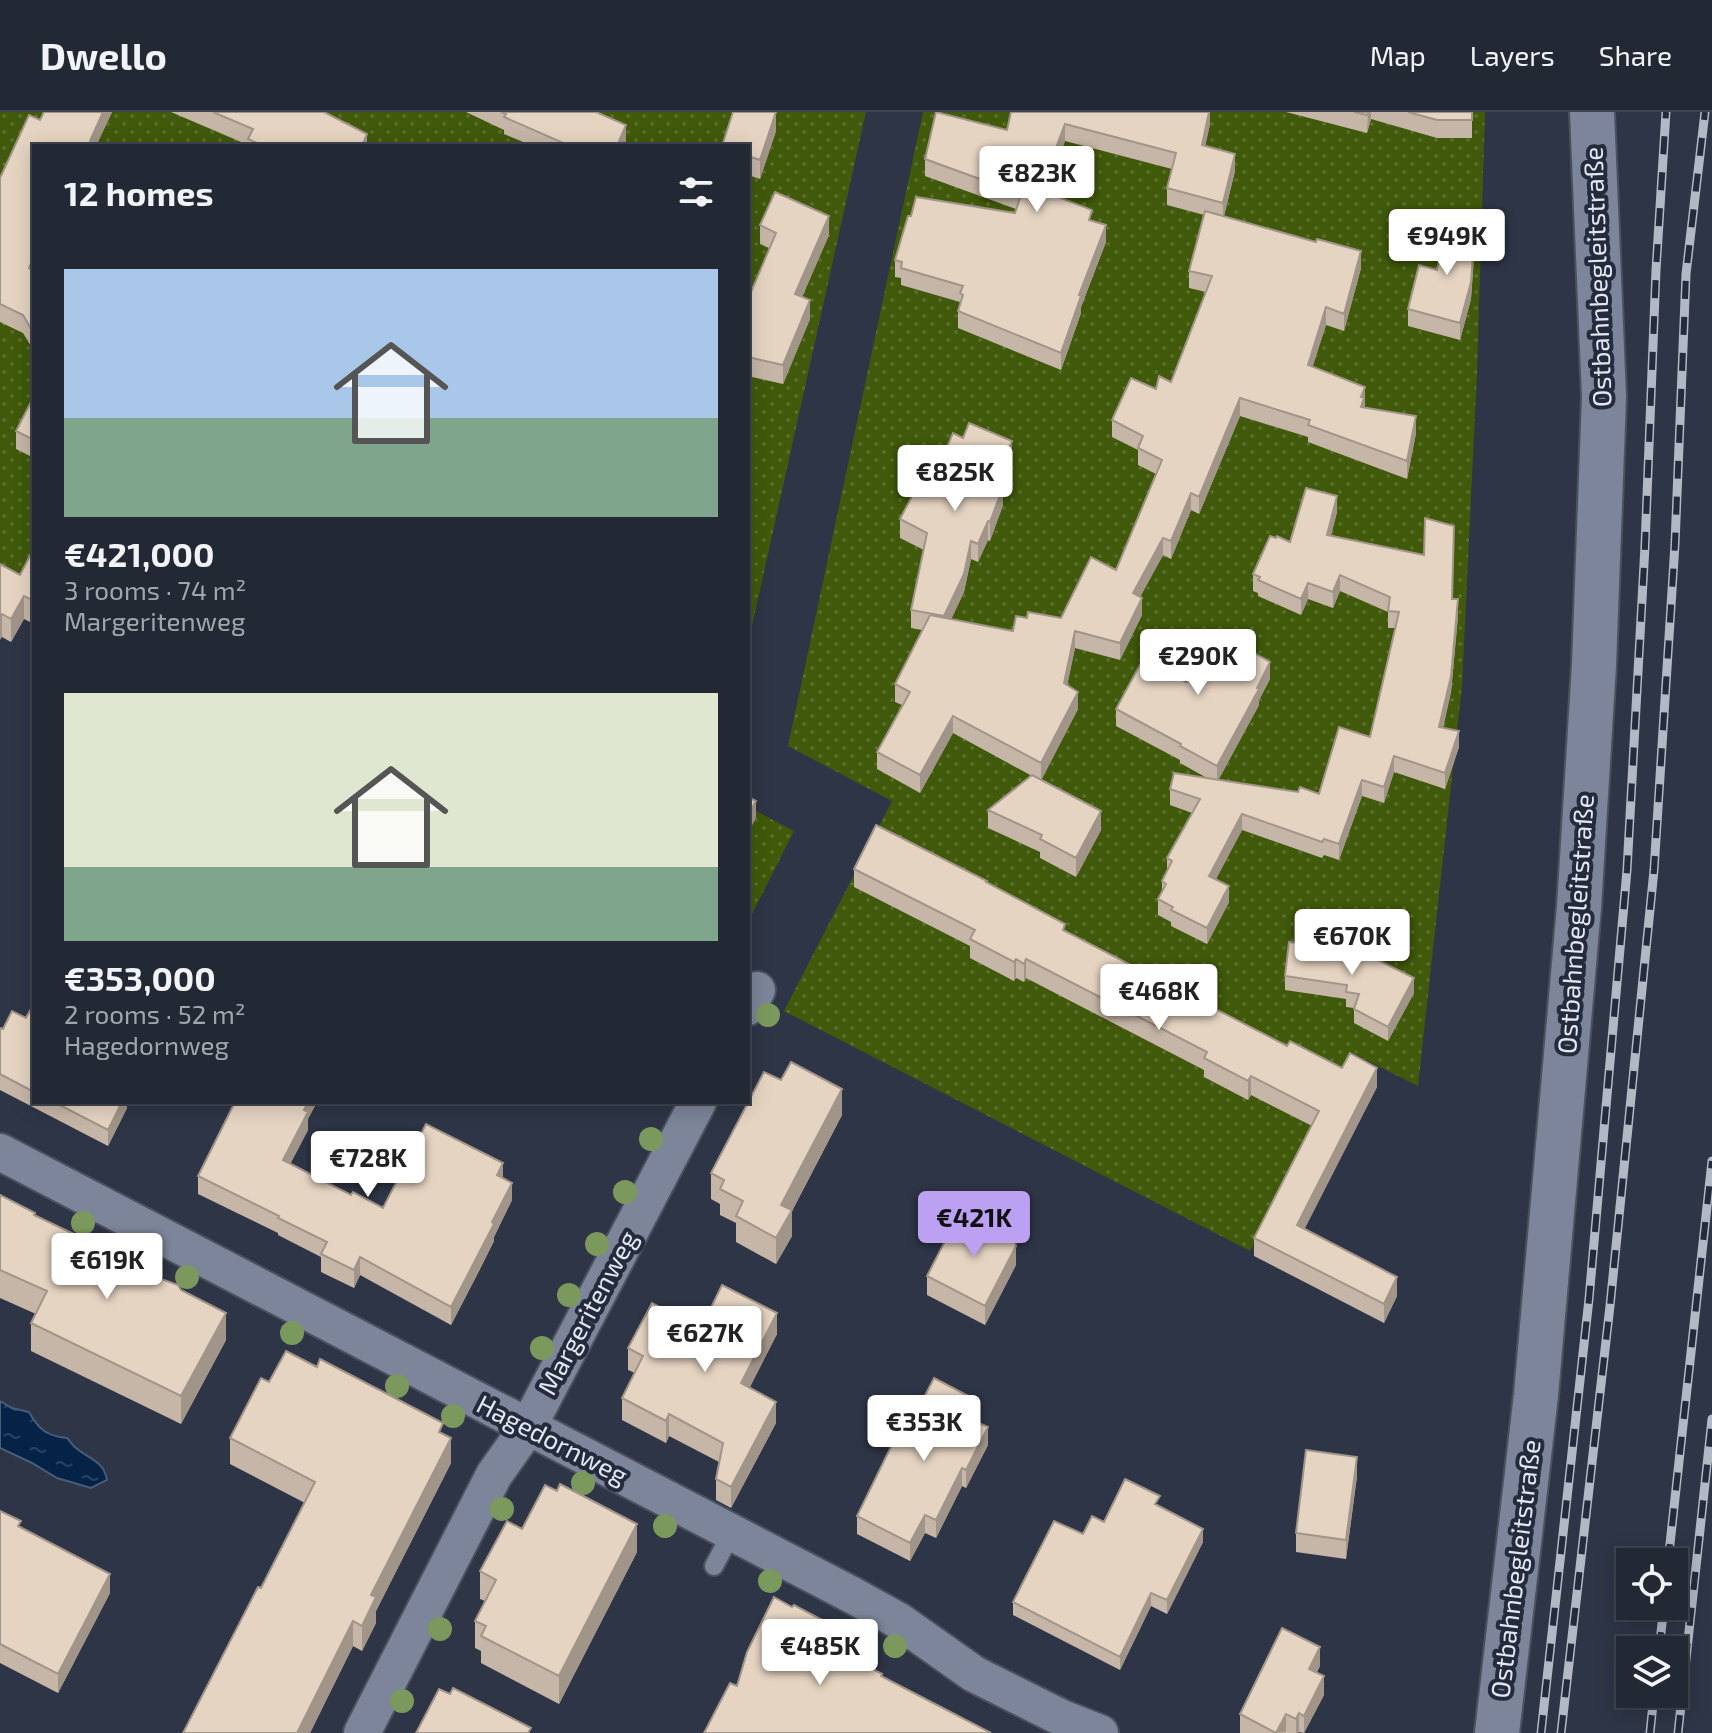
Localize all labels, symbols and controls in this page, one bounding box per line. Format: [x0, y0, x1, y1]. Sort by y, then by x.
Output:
text: Dwello [40, 32, 167, 78]
text: Map [1370, 38, 1426, 72]
text: Layers [1470, 38, 1555, 72]
text: Share [1599, 38, 1672, 72]
pin: €823K [981, 146, 1093, 214]
street label: Ostbahnbegleitstraße [1576, 146, 1617, 408]
text: €823K [997, 156, 1077, 187]
icon: filters [674, 170, 718, 214]
text: 12 homes [64, 172, 213, 213]
pin: €949K [1391, 209, 1503, 277]
text: €949K [1407, 219, 1487, 250]
icon: home [319, 321, 463, 465]
pin: €825K [899, 445, 1011, 513]
text: €825K [916, 455, 994, 486]
text: €421,000 [64, 533, 215, 574]
text: 3 rooms · 74 m² [64, 574, 246, 605]
text: Margeritenweg [64, 605, 245, 636]
pin: €290K [1142, 629, 1254, 697]
text: €290K [1158, 639, 1238, 670]
icon: home [319, 745, 463, 889]
street label: Ostbahnbegleitstraße [1550, 793, 1599, 1055]
pin: €670K [1296, 909, 1408, 977]
text: €670K [1313, 919, 1391, 950]
text: €353,000 [64, 957, 216, 998]
pin: €468K [1103, 964, 1215, 1032]
text: €468K [1118, 974, 1200, 1005]
text: 2 rooms · 52 m² [64, 998, 246, 1029]
text: Hagedornweg [64, 1029, 229, 1060]
pin: €728K [312, 1131, 424, 1199]
text: €728K [329, 1141, 407, 1172]
pin: €421K [918, 1191, 1030, 1259]
text: €421K [936, 1201, 1012, 1232]
street label: Margeritenweg [530, 1225, 643, 1400]
pin: €619K [51, 1233, 163, 1301]
text: €619K [69, 1243, 145, 1274]
pin: €627K [649, 1306, 761, 1374]
text: €627K [666, 1316, 744, 1347]
street label: Hagedornweg [472, 1387, 633, 1490]
pin: €353K [868, 1395, 980, 1463]
text: €353K [885, 1405, 963, 1436]
street label: Ostbahnbegleitstraße [1483, 1438, 1546, 1700]
map controls [1616, 1548, 1688, 1708]
button: locate [1616, 1548, 1688, 1620]
pin: €485K [764, 1619, 876, 1687]
text: €485K [780, 1629, 860, 1660]
button: layers [1616, 1636, 1688, 1708]

